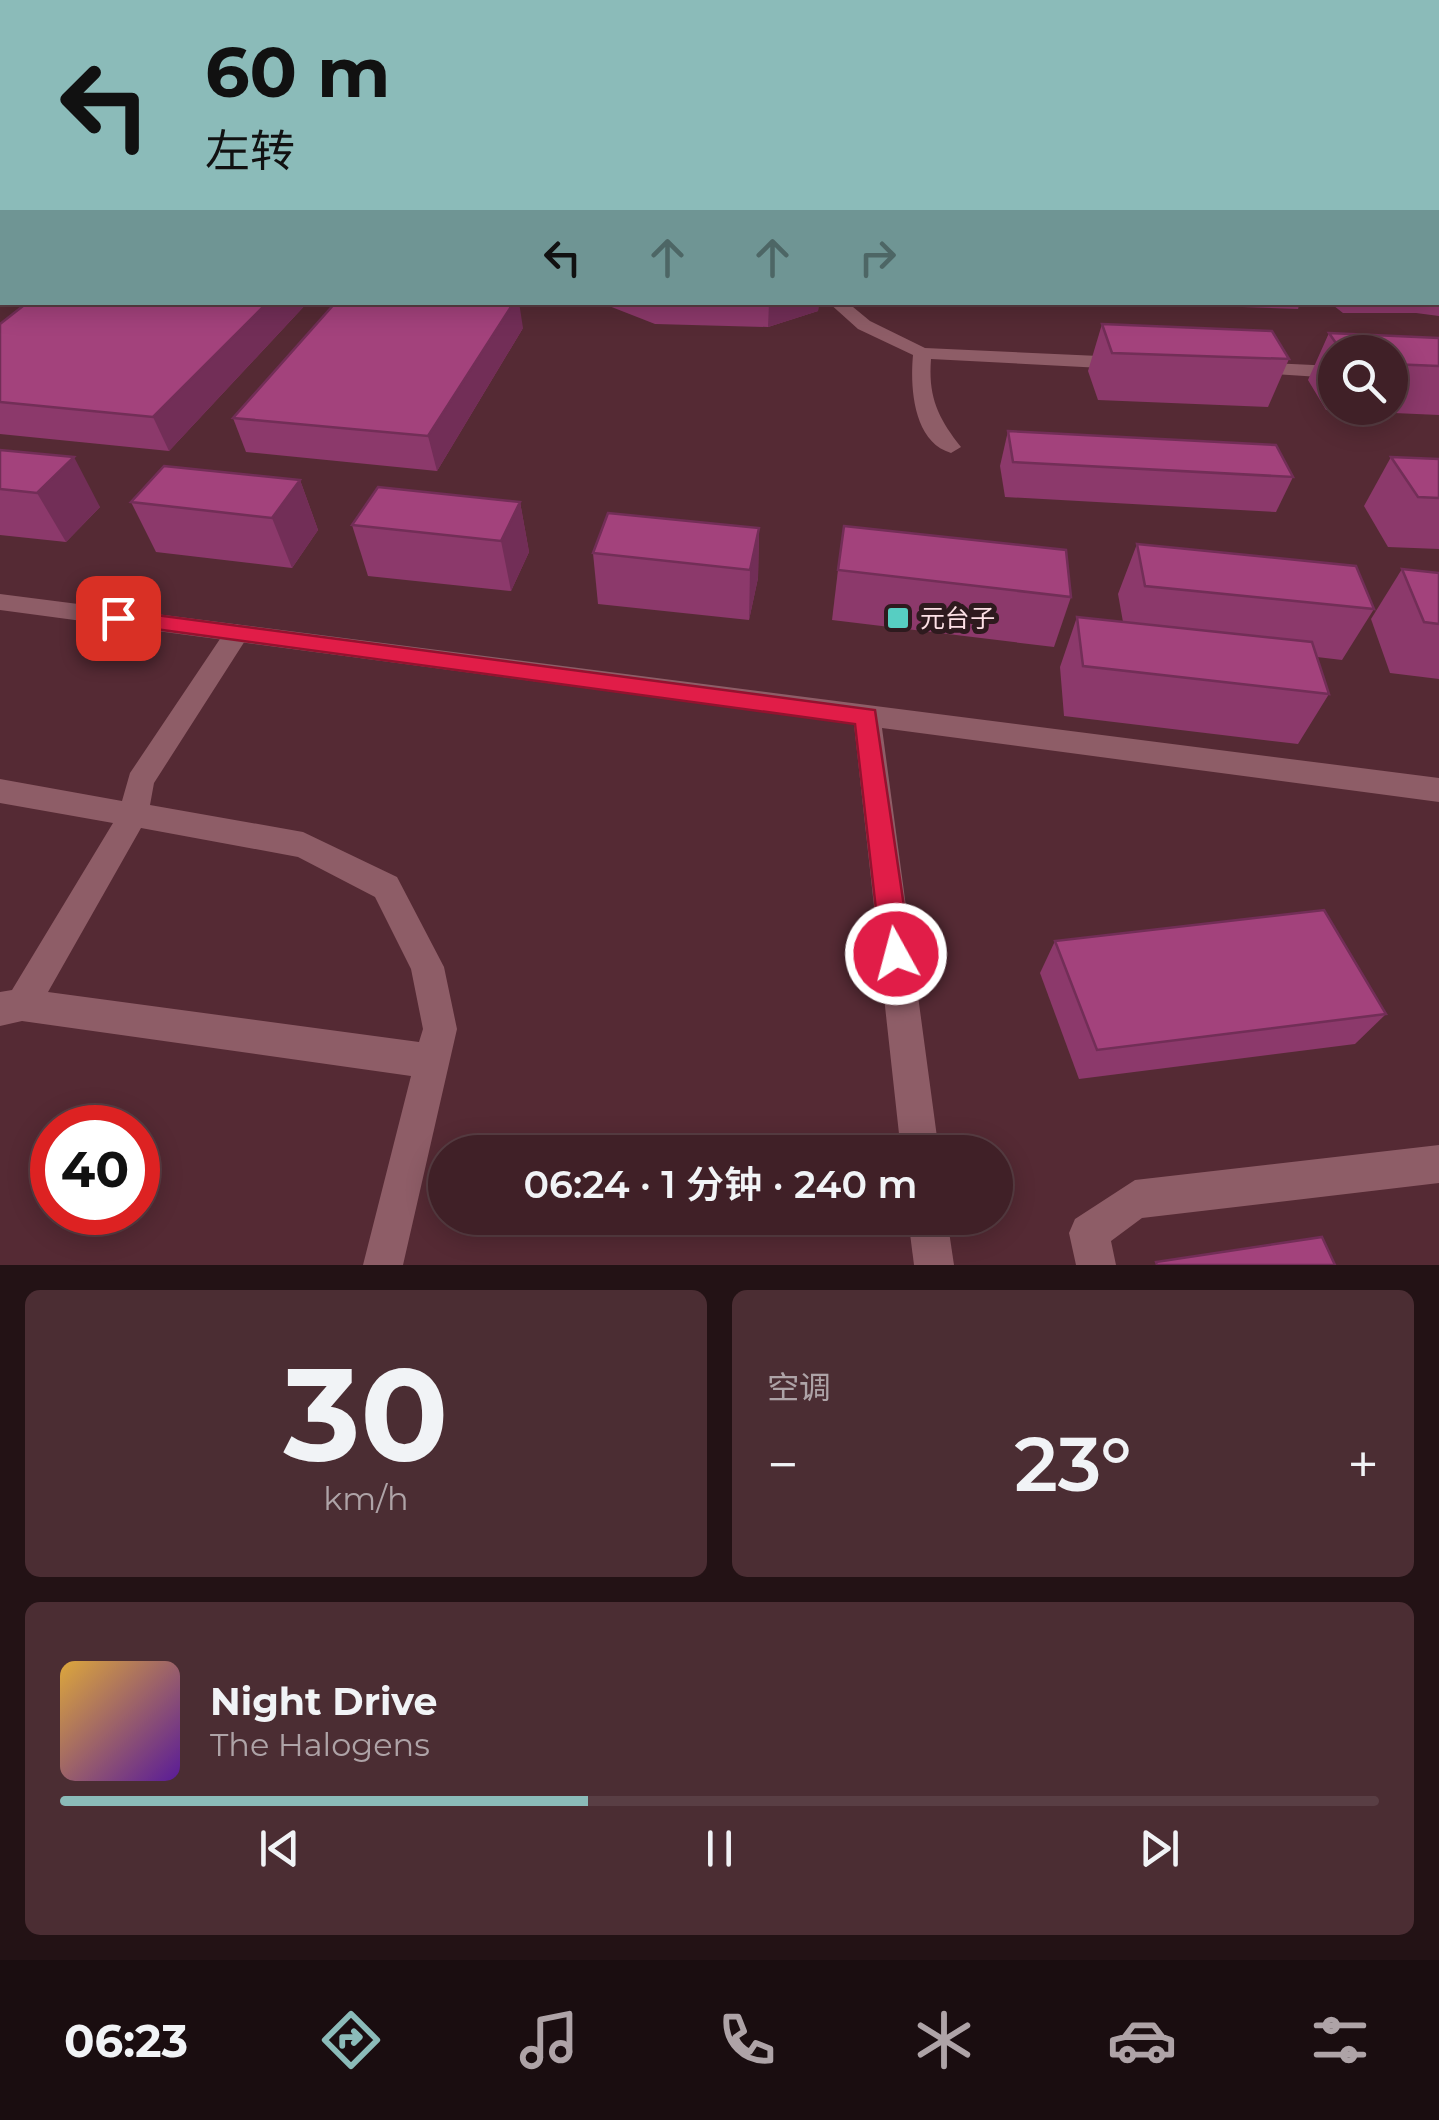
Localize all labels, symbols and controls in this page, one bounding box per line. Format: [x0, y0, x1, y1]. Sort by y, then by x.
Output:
text: 60 m [205, 29, 390, 115]
icon: left [40, 40, 170, 170]
text: 左转 [205, 123, 295, 178]
icon: left [535, 230, 590, 285]
icon: ahead [640, 230, 695, 285]
icon: ahead [745, 230, 800, 285]
icon: right [850, 230, 905, 285]
map controls [1318, 335, 1408, 425]
button: search [1318, 335, 1408, 425]
pin [76, 576, 161, 661]
icon: arrive [91, 591, 146, 646]
place label: 元台子 [920, 603, 995, 633]
marker: 元台子 [885, 605, 911, 631]
position arrow [844, 902, 948, 1006]
speed limit sign: 40 [30, 1105, 160, 1235]
text: 06:24 · 1 分钟 · 240 m [524, 1161, 917, 1208]
text: 30 [283, 1334, 449, 1493]
text: 空调 [767, 1368, 831, 1407]
text: 23° [1014, 1418, 1132, 1510]
text: − [767, 1431, 799, 1498]
text: + [1347, 1431, 1379, 1498]
text: km/h [323, 1479, 409, 1518]
text: Night Drive [210, 1678, 437, 1725]
text: The Halogens [210, 1725, 430, 1764]
icon: previous [252, 1821, 307, 1876]
icon: pause [692, 1821, 747, 1876]
icon: next [1132, 1821, 1187, 1876]
icon: directions [316, 2005, 386, 2075]
icon: music [514, 2005, 584, 2075]
icon: phone [712, 2005, 782, 2075]
icon: climate [909, 2005, 979, 2075]
icon: car [1107, 2005, 1177, 2075]
icon: filters [1305, 2005, 1375, 2075]
text: 06:23 [64, 2013, 188, 2068]

